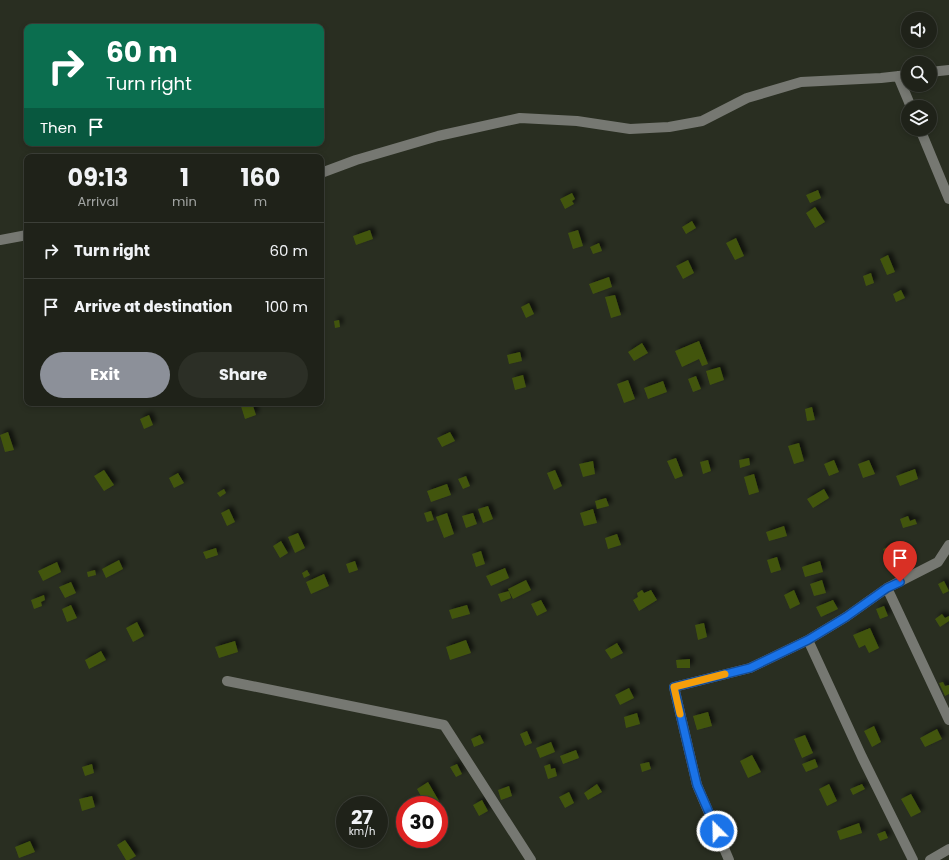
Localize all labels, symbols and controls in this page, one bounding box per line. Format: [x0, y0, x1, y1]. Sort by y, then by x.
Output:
map controls [901, 12, 937, 136]
button: sound [901, 12, 937, 48]
text: 60 m [106, 33, 178, 72]
icon: right [40, 40, 92, 92]
button: search [901, 56, 937, 92]
text: Turn right [106, 71, 192, 96]
button: layers [901, 100, 937, 136]
icon: arrive [85, 116, 107, 138]
text: Then [40, 117, 77, 138]
text: 09:13 [68, 161, 128, 194]
text: 1 [180, 161, 189, 194]
text: 160 [240, 161, 280, 194]
text: Arrival [78, 192, 118, 211]
text: min [172, 192, 197, 211]
text: m [254, 192, 267, 211]
icon: right [40, 240, 62, 262]
text: Turn right [74, 240, 150, 261]
text: 60 m [270, 240, 308, 261]
icon: arrive [40, 296, 62, 318]
text: Arrive at destination [74, 296, 232, 317]
text: 100 m [265, 296, 308, 317]
button: Exit [40, 352, 170, 398]
button: Share [178, 352, 308, 398]
pin [883, 541, 917, 582]
icon: arrive [889, 547, 911, 569]
speed limit sign: 30 [396, 796, 448, 848]
text: 27 [351, 803, 373, 831]
position arrow [696, 810, 738, 852]
text: km/h [349, 824, 375, 839]

